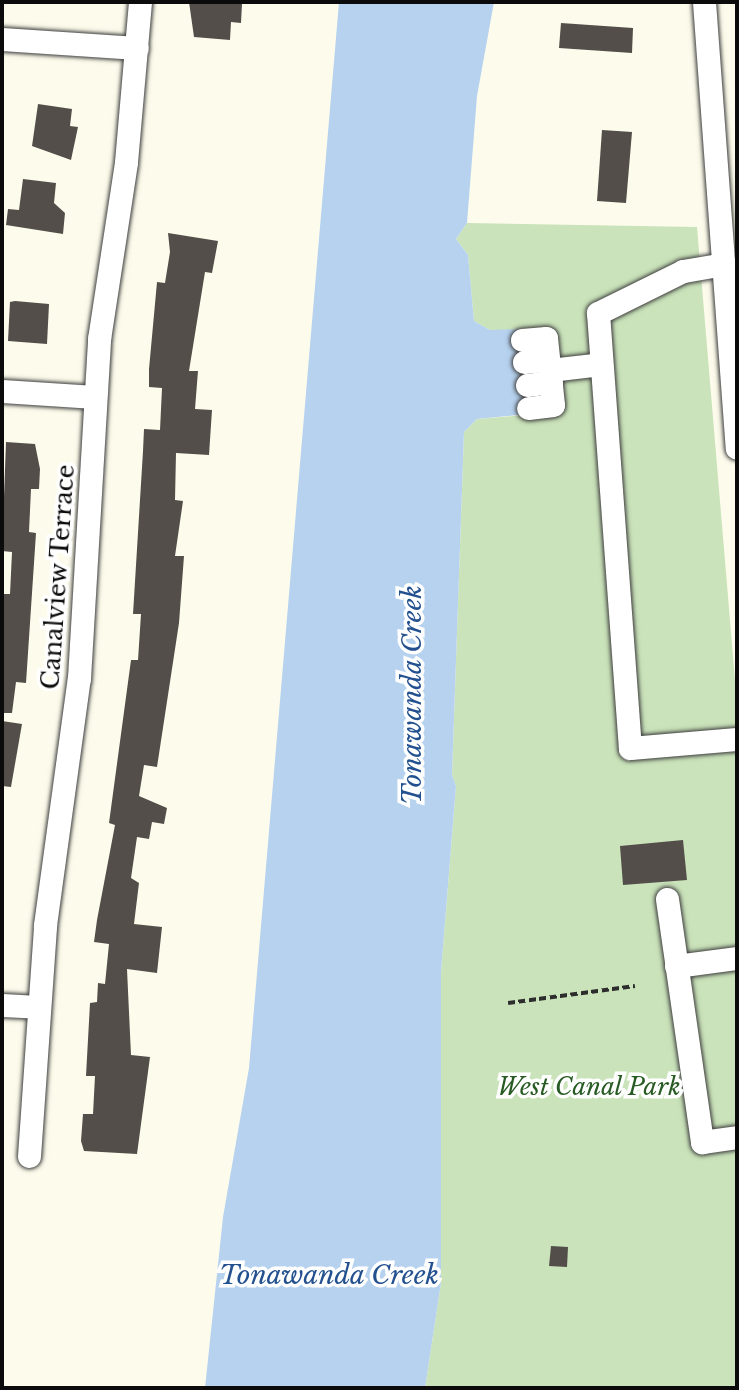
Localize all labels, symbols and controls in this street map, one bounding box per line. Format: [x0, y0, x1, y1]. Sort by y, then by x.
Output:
street label: Canalview Terrace [36, 463, 80, 691]
water label: Tonawanda Creek [397, 585, 429, 805]
park label: West Canal Park [497, 1073, 681, 1101]
water label: Tonawanda Creek [219, 1260, 439, 1292]

